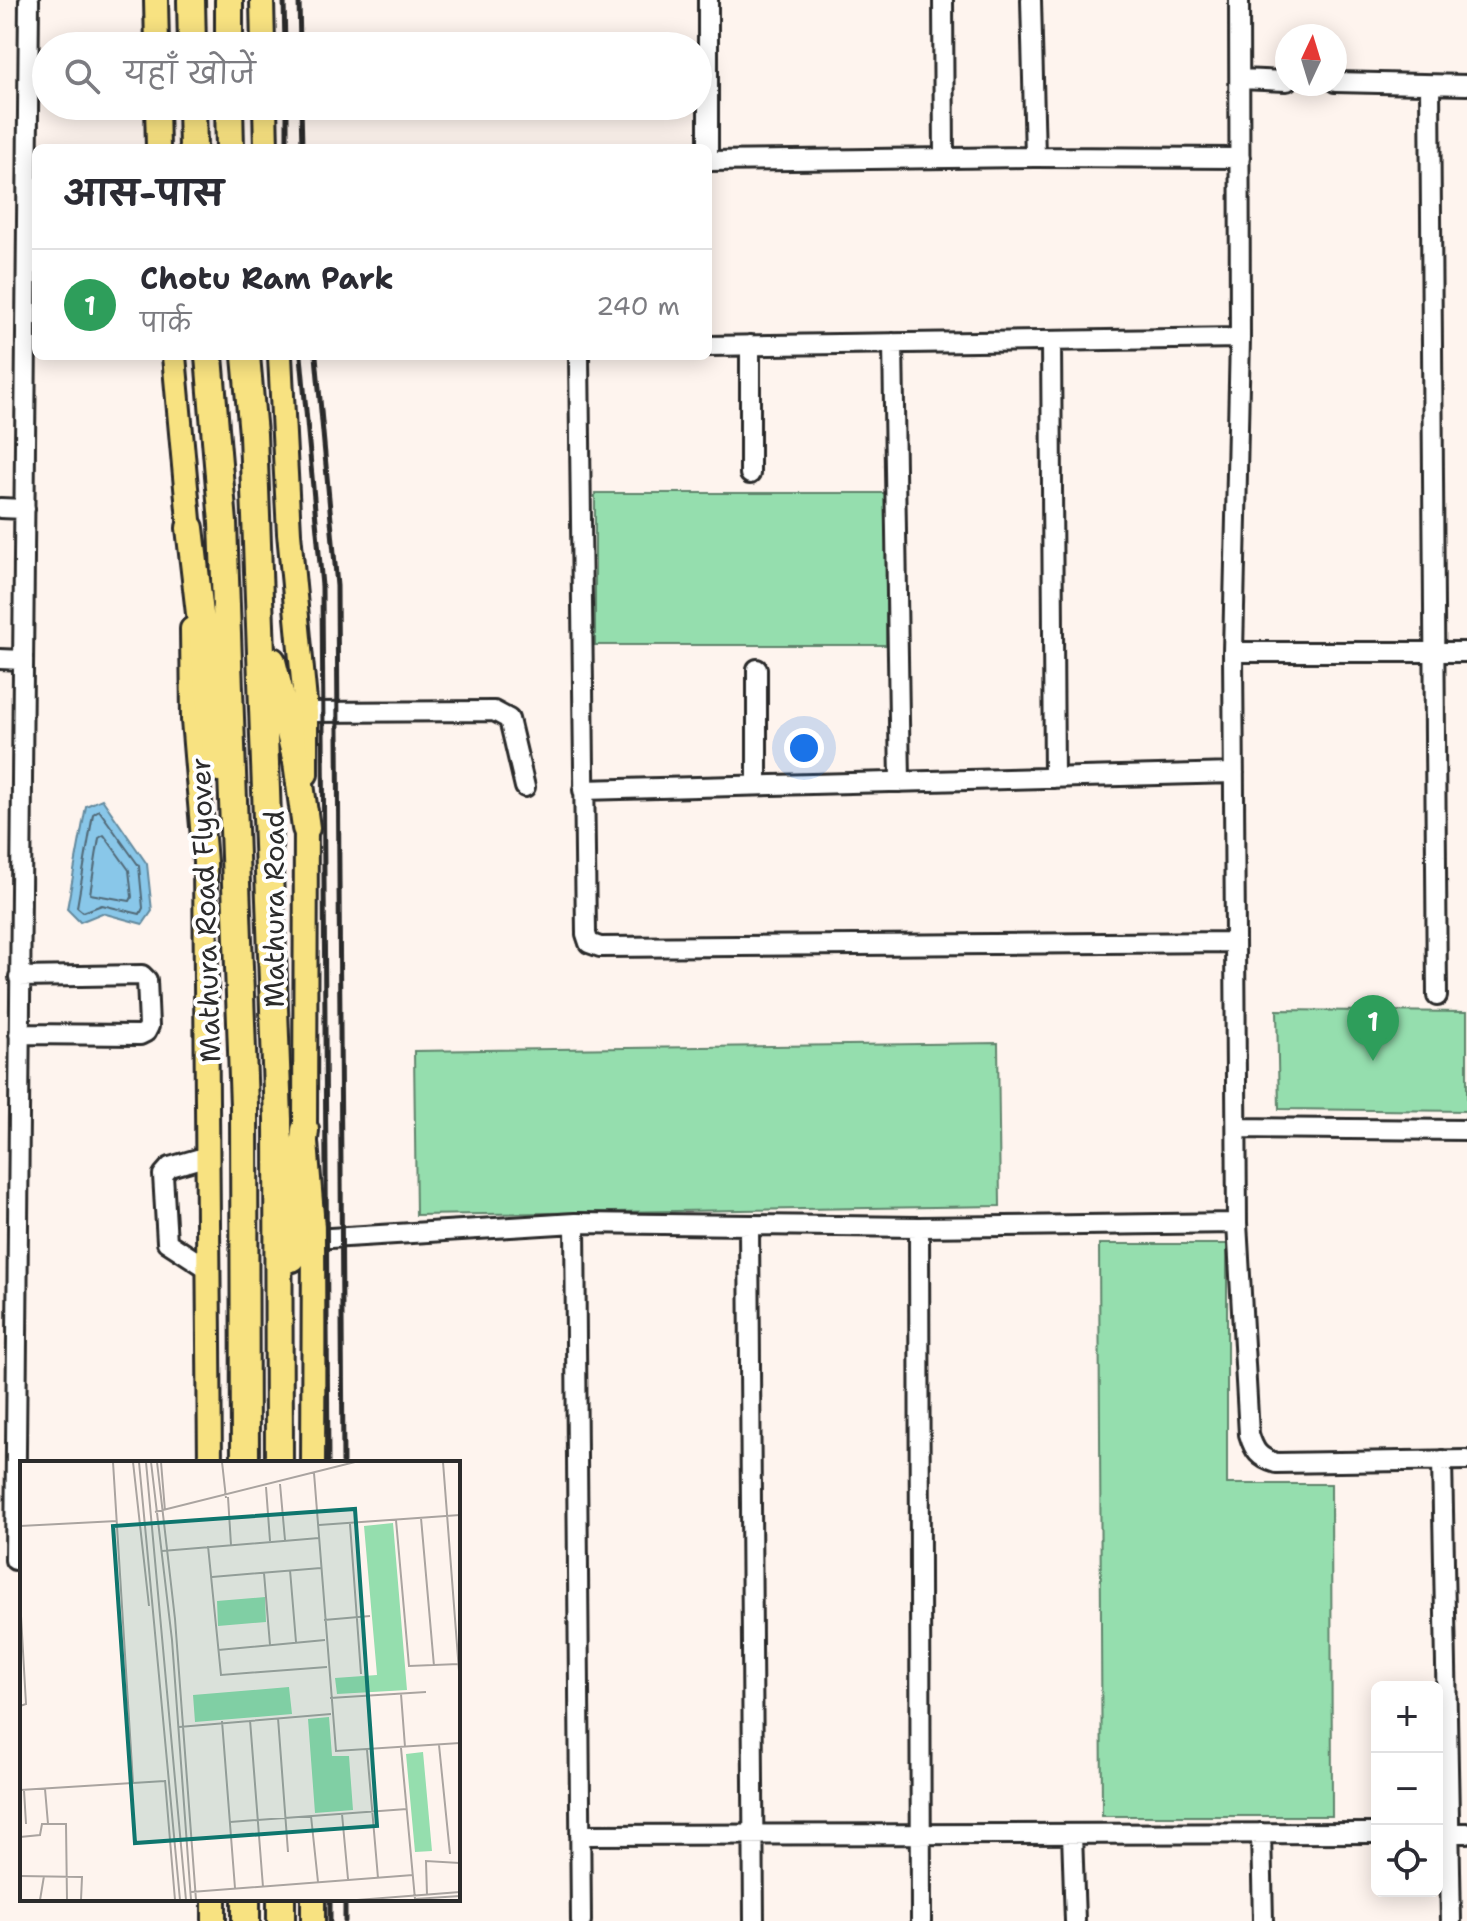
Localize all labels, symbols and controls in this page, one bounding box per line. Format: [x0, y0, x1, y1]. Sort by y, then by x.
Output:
north arrow [1275, 24, 1347, 96]
search box [32, 32, 712, 120]
text: यहाँ खोजें [124, 53, 256, 94]
icon: search [60, 54, 104, 98]
text: आस-पास [64, 170, 223, 216]
text: Chotu Ram Park [140, 258, 394, 299]
text: 1 [84, 288, 96, 323]
text: 240 m [596, 288, 680, 323]
text: पार्क [140, 305, 191, 340]
your location [784, 728, 824, 768]
street label: Mathura Road Flyover [181, 757, 229, 1063]
street label: Mathura Road [255, 810, 293, 1008]
pin: 1 [1347, 995, 1399, 1061]
inset map [20, 1461, 460, 1901]
map controls [1371, 1681, 1443, 1897]
button: + [1371, 1681, 1443, 1753]
button: − [1371, 1753, 1443, 1825]
button: locate [1371, 1825, 1443, 1897]

